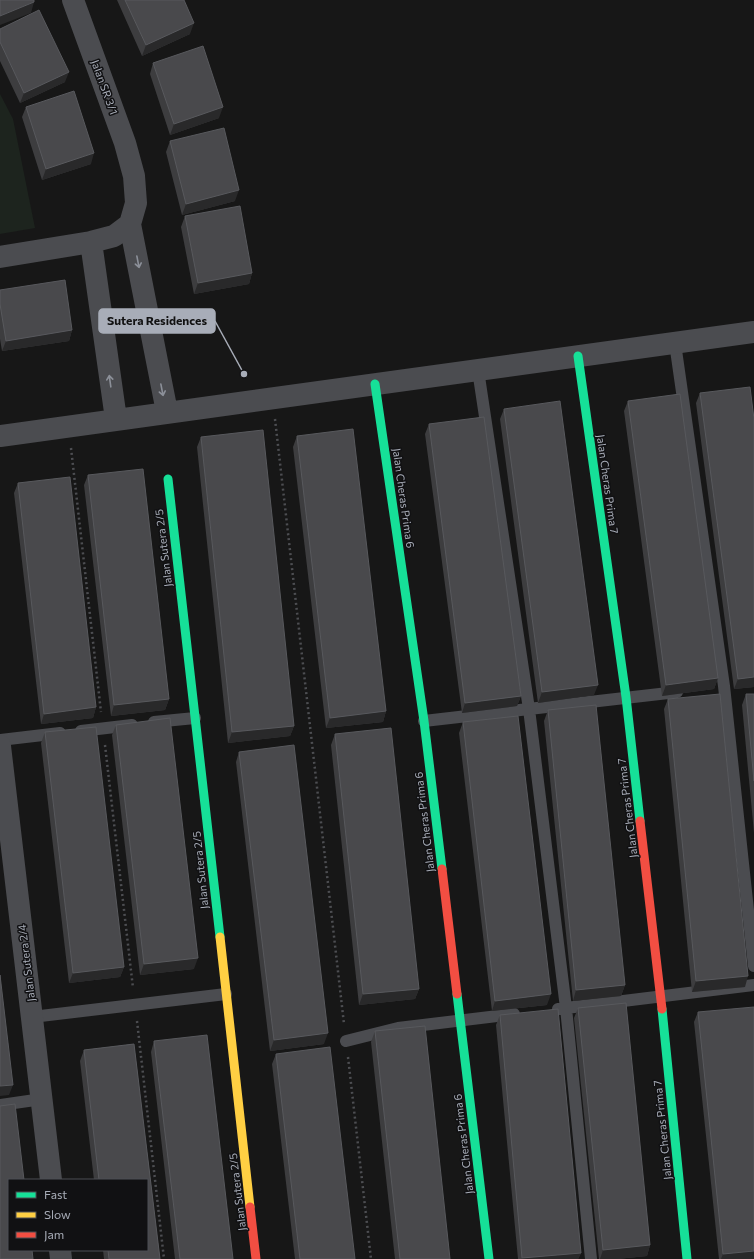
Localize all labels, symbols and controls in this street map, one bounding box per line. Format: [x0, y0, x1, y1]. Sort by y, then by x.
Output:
street label: Jalan SR 3/1 [88, 58, 121, 117]
one-way arrow [134, 256, 142, 269]
callout: Sutera Residences [99, 309, 215, 333]
text: Sutera Residences [107, 313, 207, 327]
one-way arrow [106, 375, 114, 388]
one-way arrow [159, 383, 167, 396]
street label: Jalan Cheras Prima 7 [594, 434, 621, 535]
street label: Jalan Cheras Prima 6 [390, 447, 418, 549]
street label: Jalan Sutera 2/5 [152, 508, 175, 588]
street label: Jalan Cheras Prima 7 [614, 757, 641, 858]
street label: Jalan Cheras Prima 6 [411, 771, 438, 873]
street label: Jalan Sutera 2/5 [189, 830, 212, 910]
street label: Jalan Sutera 2/4 [15, 923, 38, 1002]
street label: Jalan Cheras Prima 7 [650, 1079, 675, 1180]
street label: Jalan Cheras Prima 6 [450, 1093, 477, 1195]
street label: Jalan Sutera 2/5 [226, 1152, 249, 1232]
legend [8, 1179, 148, 1251]
text: Fast [44, 1187, 67, 1201]
text: Slow [44, 1207, 71, 1221]
text: Jam [44, 1227, 64, 1242]

